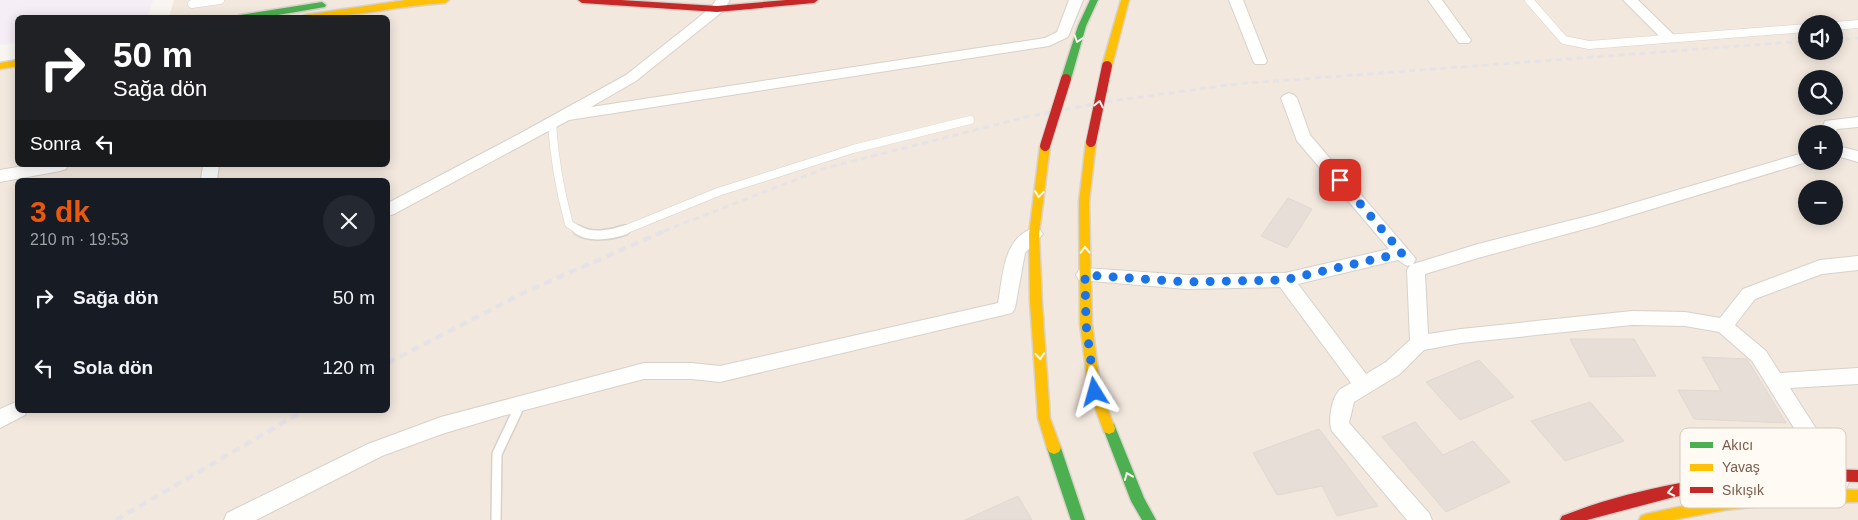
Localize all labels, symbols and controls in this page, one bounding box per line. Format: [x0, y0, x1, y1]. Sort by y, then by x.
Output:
map controls [1798, 15, 1843, 225]
button: sound [1798, 15, 1843, 60]
one-way arrow [1074, 34, 1084, 43]
icon: right [30, 35, 95, 100]
text: 50 m [113, 35, 193, 74]
button: search [1798, 70, 1843, 115]
text: Sağa dön [113, 76, 207, 101]
one-way arrow [1094, 99, 1104, 108]
button: + [1798, 125, 1843, 170]
icon: left [91, 130, 119, 158]
text: Sonra [30, 133, 81, 154]
pin [1319, 159, 1361, 201]
icon: arrive [1326, 166, 1354, 194]
button: − [1798, 180, 1843, 225]
one-way arrow [1034, 191, 1045, 199]
text: 3 dk [30, 195, 90, 228]
button: close [323, 195, 375, 247]
text: 210 m · 19:53 [30, 231, 129, 248]
one-way arrow [1080, 246, 1090, 254]
icon: right [30, 284, 58, 312]
text: Sağa dön [73, 287, 159, 308]
text: 50 m [333, 287, 375, 308]
one-way arrow [1034, 353, 1045, 361]
icon: left [30, 354, 58, 382]
text: Sola dön [73, 357, 153, 378]
text: 120 m [322, 357, 375, 378]
position arrow [1068, 365, 1120, 417]
legend [1680, 428, 1846, 508]
text: Akıcı [1722, 437, 1753, 453]
text: Yavaş [1722, 459, 1760, 475]
one-way arrow [1124, 472, 1135, 481]
text: Sıkışık [1722, 482, 1765, 498]
one-way arrow [1666, 486, 1675, 497]

